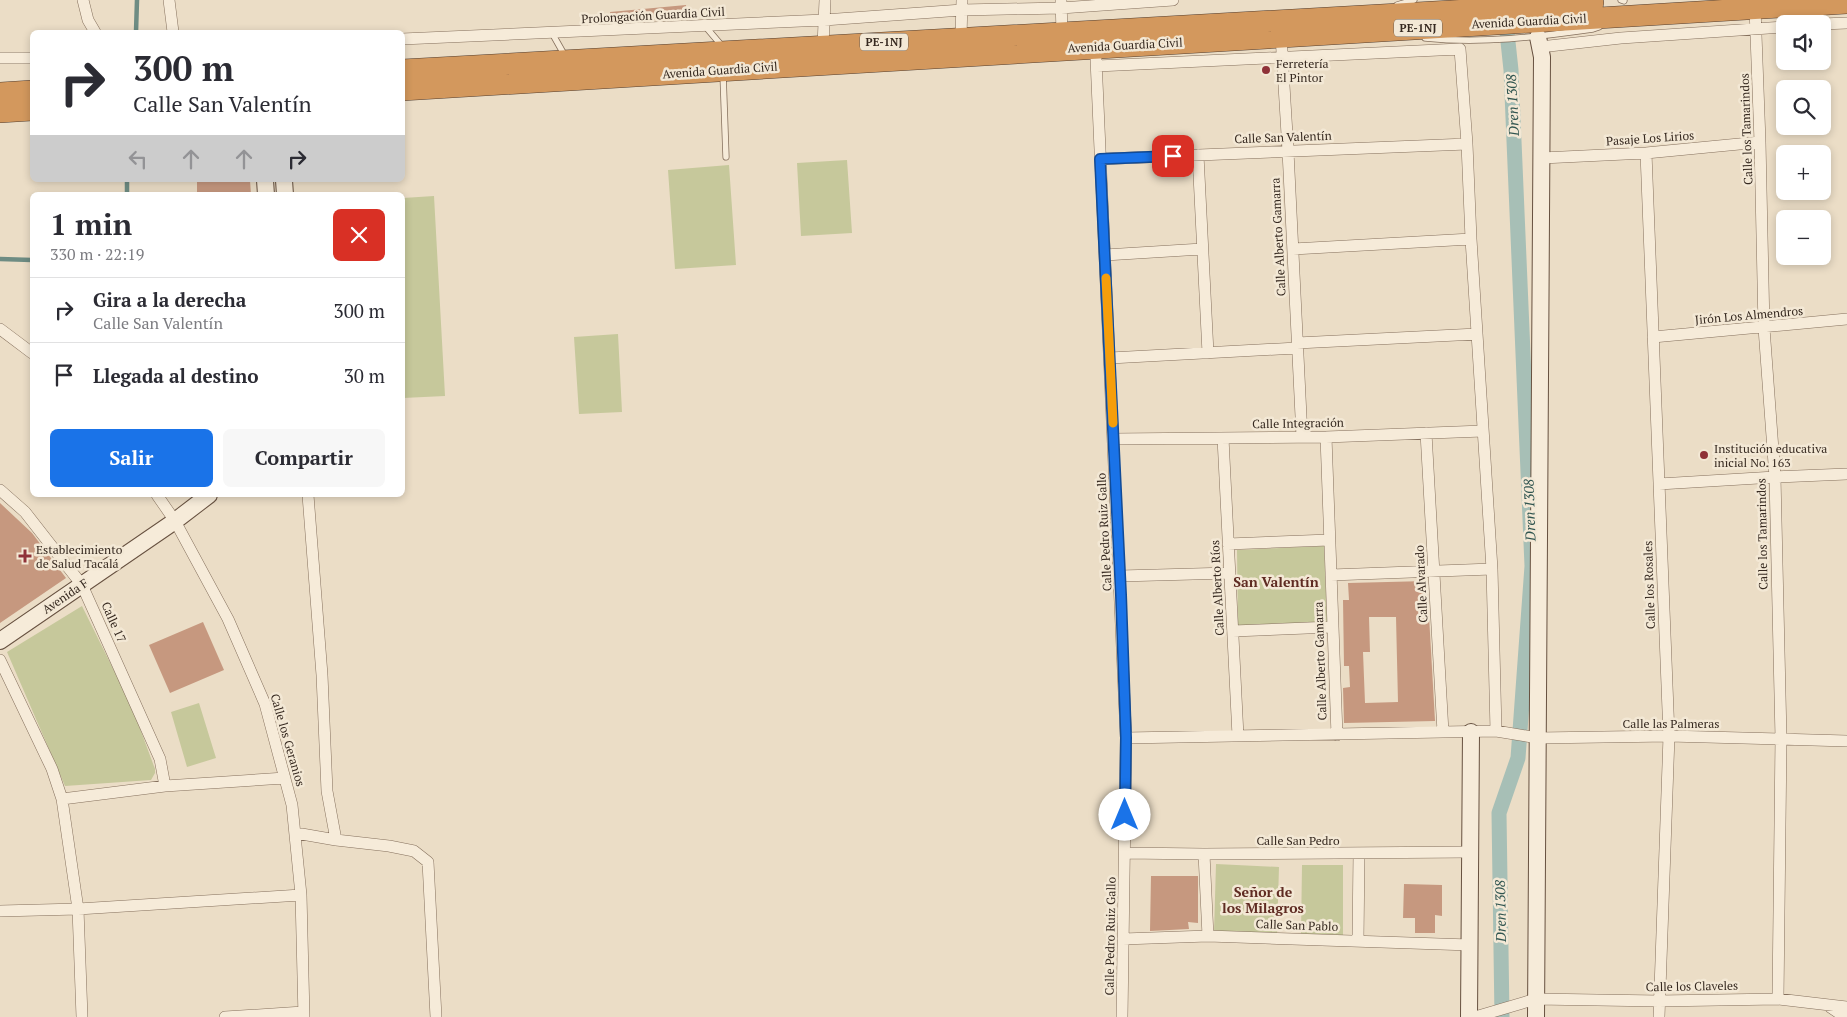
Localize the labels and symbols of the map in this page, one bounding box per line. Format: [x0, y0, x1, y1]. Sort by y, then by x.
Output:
street label: Prolongación Guardia Civil [581, 4, 726, 26]
street label: Avenida Guardia Civil [1471, 10, 1587, 32]
road number: PE-1NJ [1394, 19, 1442, 36]
road number: PE-1NJ [860, 34, 908, 51]
street label: Avenida Guardia Civil [1067, 34, 1183, 56]
place label: Ferretería El Pintor [1276, 56, 1329, 85]
street label: Avenida Guardia Civil [662, 58, 778, 82]
marker: Ferretería El Pintor [1260, 64, 1272, 76]
water label: Dren 1308 [1501, 73, 1523, 138]
street label: Calle los Tamarindos [1737, 73, 1755, 185]
street label: Pasaje Los Lirios [1605, 127, 1695, 149]
street label: Calle San Valentín [1234, 128, 1332, 146]
pin [1152, 135, 1194, 177]
street label: Calle Alberto Gamarra [1267, 177, 1289, 297]
street label: Jirón Los Almendros [1694, 303, 1804, 327]
street label: Calle Integración [1252, 415, 1344, 431]
place label: Institución educativa inicial No. 163 [1714, 441, 1827, 470]
marker: Institución educativa inicial No. 163 [1698, 449, 1710, 461]
street label: Calle Pedro Ruiz Gallo [1093, 472, 1115, 592]
water label: Dren 1308 [1518, 478, 1540, 542]
street label: Calle los Tamarindos [1754, 478, 1770, 590]
street label: Calle Alberto Ríos [1207, 540, 1227, 636]
street label: Calle los Rosales [1640, 541, 1658, 629]
place label: Establecimiento de Salud Tacalá [36, 542, 123, 571]
street label: Calle Alvarado [1411, 544, 1431, 623]
marker: Establecimiento de Salud Tacalá [18, 549, 32, 563]
district label: San Valentín [1233, 572, 1319, 591]
street label: Avenida F [39, 575, 91, 617]
street label: Calle 17 [98, 599, 130, 645]
street label: Calle Alberto Gamarra [1310, 601, 1330, 721]
street label: Calle los Geranios [268, 692, 308, 788]
street label: Calle las Palmeras [1623, 716, 1719, 731]
position arrow [1098, 788, 1150, 840]
street label: Calle San Pedro [1256, 833, 1340, 848]
street label: Calle Pedro Ruiz Gallo [1101, 876, 1119, 995]
water label: Dren 1308 [1490, 879, 1510, 943]
district label: Señor de los Milagros [1222, 882, 1304, 917]
street label: Calle San Pablo [1256, 916, 1339, 934]
street label: Calle los Claveles [1646, 978, 1738, 994]

